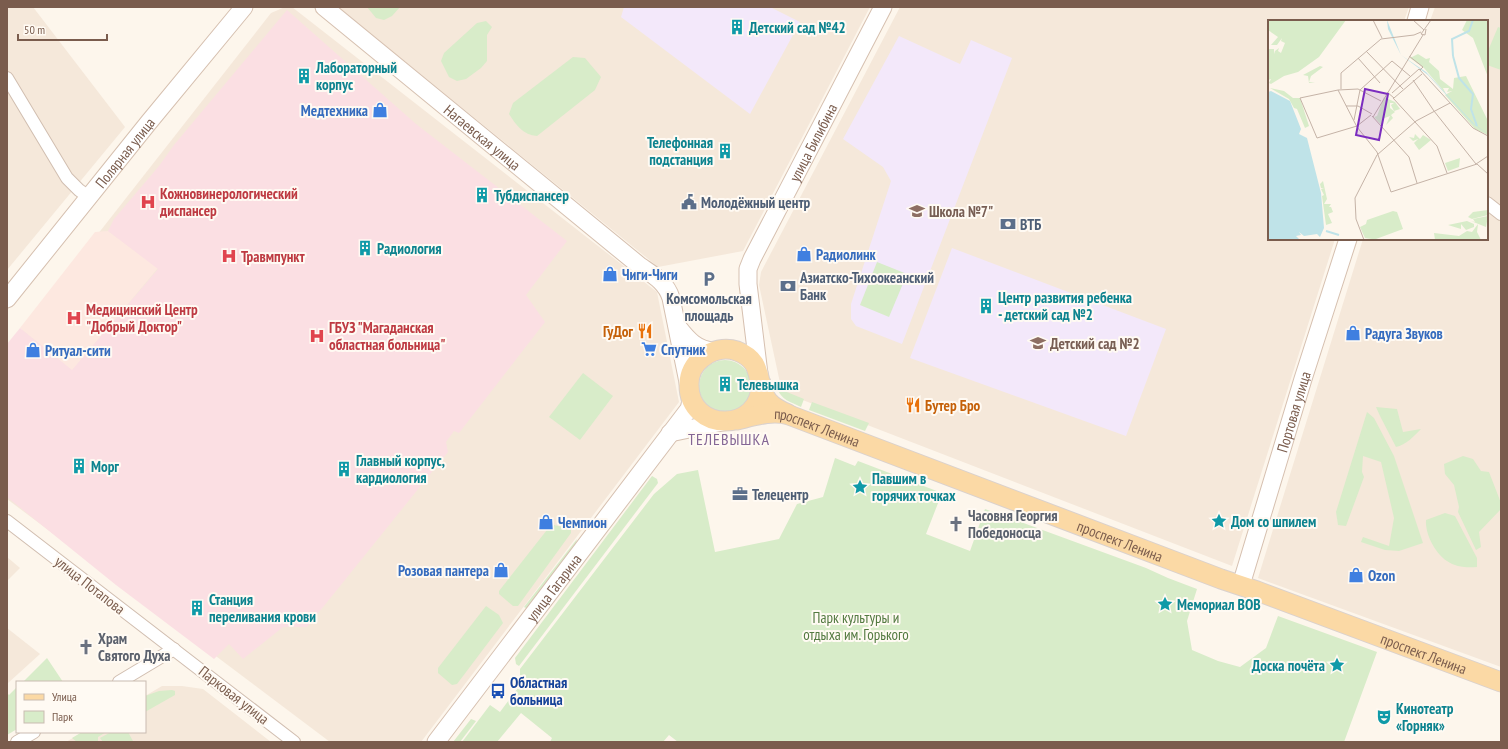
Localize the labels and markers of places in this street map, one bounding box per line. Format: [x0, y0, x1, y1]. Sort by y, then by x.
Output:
building icon: Детский сад №42 [728, 18, 746, 36]
place label: Детский сад №42 [749, 18, 846, 37]
place label: Лабораторный корпус [315, 58, 397, 94]
building icon: Лабораторный корпус [295, 67, 313, 85]
place label: Медтехника [301, 101, 368, 120]
shop icon: Медтехника [371, 101, 389, 119]
place label: Телефонная подстанция [647, 133, 713, 169]
building icon: Телефонная подстанция [716, 142, 734, 160]
place label: Кожновинерологический диспансер [159, 184, 298, 220]
building icon: Тубдиспансер [473, 186, 491, 204]
place label: Тубдиспансер [494, 186, 569, 205]
hospital icon: Кожновинерологический диспансер [139, 193, 157, 211]
public building icon: Молодёжный центр [680, 193, 698, 211]
place label: Молодёжный центр [701, 193, 811, 212]
school or university icon: Школа №7" [908, 202, 926, 220]
place label: Школа №7" [929, 202, 993, 221]
bank icon: ВТБ [999, 215, 1017, 233]
place label: ВТБ [1020, 215, 1041, 234]
building icon: Радиология [356, 239, 374, 257]
place label: Радиология [377, 239, 442, 258]
shop icon: Радиолинк [795, 245, 813, 263]
place label: Радиолинк [816, 245, 877, 264]
hospital icon: Травмпункт [220, 247, 238, 265]
place label: Травмпункт [241, 247, 306, 266]
shop icon: Чиги-Чиги [601, 265, 619, 283]
place label: Чиги-Чиги [622, 265, 678, 284]
place label: Азиатско-Тихоокеанский Банк [799, 268, 934, 304]
parking icon: Комсомольская площадь [700, 270, 718, 288]
bank icon: Азиатско-Тихоокеанский Банк [779, 277, 797, 295]
place label: Центр развития ребенка - детский сад №2 [998, 288, 1132, 324]
place label: Комсомольская площадь [666, 289, 752, 325]
building icon: Центр развития ребенка - детский сад №2 [977, 297, 995, 315]
place label: Медицинский Центр "Добрый Доктор" [86, 300, 198, 336]
hospital icon: Медицинский Центр "Добрый Доктор" [65, 309, 83, 327]
place label: ГБУЗ "Магаданская областная больница" [329, 318, 446, 354]
place label: ГуДог [603, 322, 633, 341]
restaurant icon: ГуДог [636, 322, 654, 340]
shop icon: Радуга Звуков [1344, 324, 1362, 342]
place label: Радуга Звуков [1365, 324, 1443, 343]
hospital icon: ГБУЗ "Магаданская областная больница" [308, 327, 326, 345]
school or university icon: Детский сад №2 [1029, 334, 1047, 352]
place label: Детский сад №2 [1050, 334, 1140, 353]
supermarket icon: Спутник [640, 340, 658, 358]
place label: Спутник [661, 340, 706, 359]
shop icon: Ритуал-сити [24, 341, 42, 359]
place label: Ритуал-сити [45, 341, 111, 360]
building icon: Телевышка [716, 375, 734, 393]
place label: Телевышка [737, 375, 799, 394]
restaurant icon: Бутер Бро [904, 396, 922, 414]
place label: Бутер Бро [925, 396, 981, 415]
place label: Главный корпус, кардиология [356, 451, 445, 487]
building icon: Морг [70, 457, 88, 475]
place label: Морг [91, 457, 119, 476]
building icon: Главный корпус, кардиология [335, 460, 353, 478]
place label: Павшим в горячих точках [872, 469, 956, 505]
place icon: Павшим в горячих точках [851, 478, 869, 496]
office icon: Телецентр [731, 485, 749, 503]
place label: Телецентр [752, 485, 809, 504]
place label: Часовня Георгия Победоносца [968, 506, 1058, 542]
place icon: Дом со шпилем [1210, 512, 1228, 530]
place label: Дом со шпилем [1231, 512, 1316, 531]
shop icon: Чемпион [537, 513, 555, 531]
place label: Чемпион [558, 513, 607, 532]
church icon: Часовня Георгия Победоносца [947, 515, 965, 533]
place label: Розовая пантера [398, 561, 489, 580]
shop icon: Розовая пантера [492, 561, 510, 579]
shop icon: Ozon [1347, 566, 1365, 584]
place label: Ozon [1368, 566, 1395, 585]
place label: Станция переливания крови [209, 590, 316, 626]
place icon: Мемориал ВОВ [1156, 595, 1174, 613]
place label: Мемориал ВОВ [1177, 595, 1261, 614]
building icon: Станция переливания крови [188, 599, 206, 617]
place label: Храм Святого Духа [98, 629, 170, 665]
church icon: Храм Святого Духа [77, 638, 95, 656]
place label: Доска почёта [1252, 656, 1325, 675]
place icon: Доска почёта [1328, 656, 1346, 674]
place label: Областная больница [510, 673, 567, 709]
bus stop icon: Областная больница [489, 682, 507, 700]
place label: Кинотеатр «Горняк» [1396, 699, 1454, 735]
theatre icon: Кинотеатр «Горняк» [1375, 708, 1393, 726]

